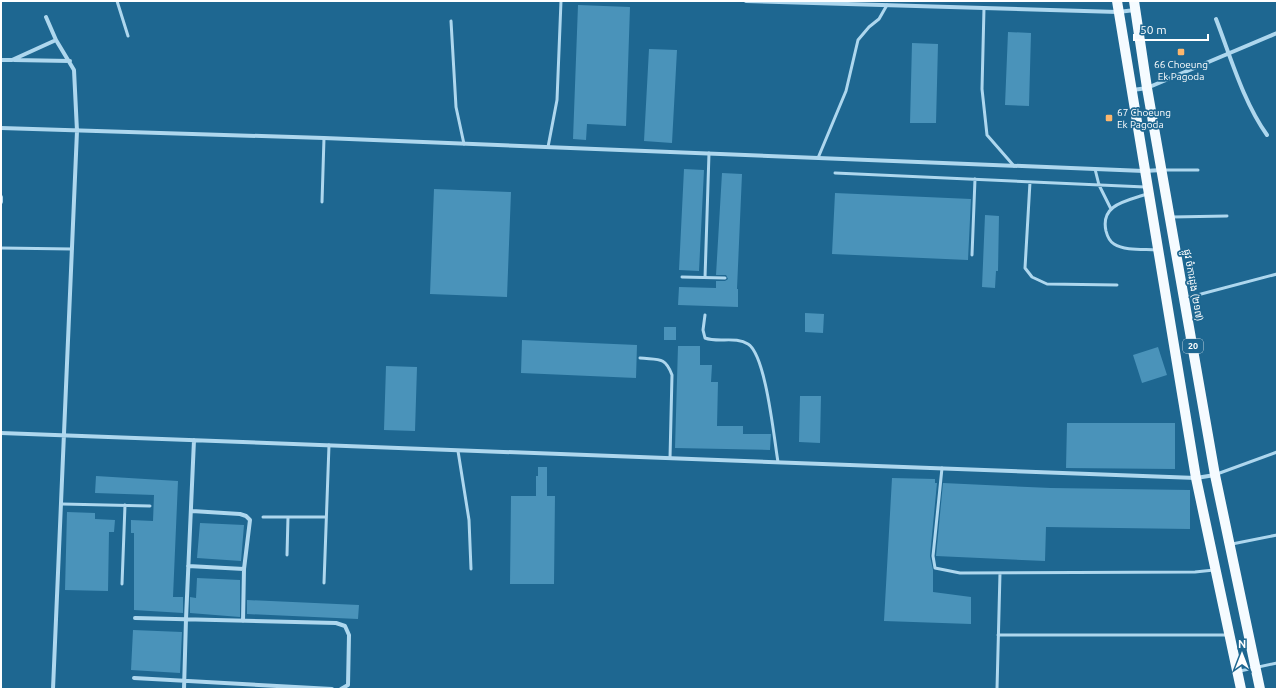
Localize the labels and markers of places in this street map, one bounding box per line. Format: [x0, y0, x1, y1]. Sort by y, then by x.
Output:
marker: 66 Choeung Ek Pagoda [1176, 47, 1186, 57]
place label: 66 Choeung Ek Pagoda [1154, 59, 1208, 82]
place label: 67 Choeung Ek Pagoda [1117, 107, 1171, 130]
marker: 67 Choeung Ek Pagoda [1104, 113, 1114, 123]

